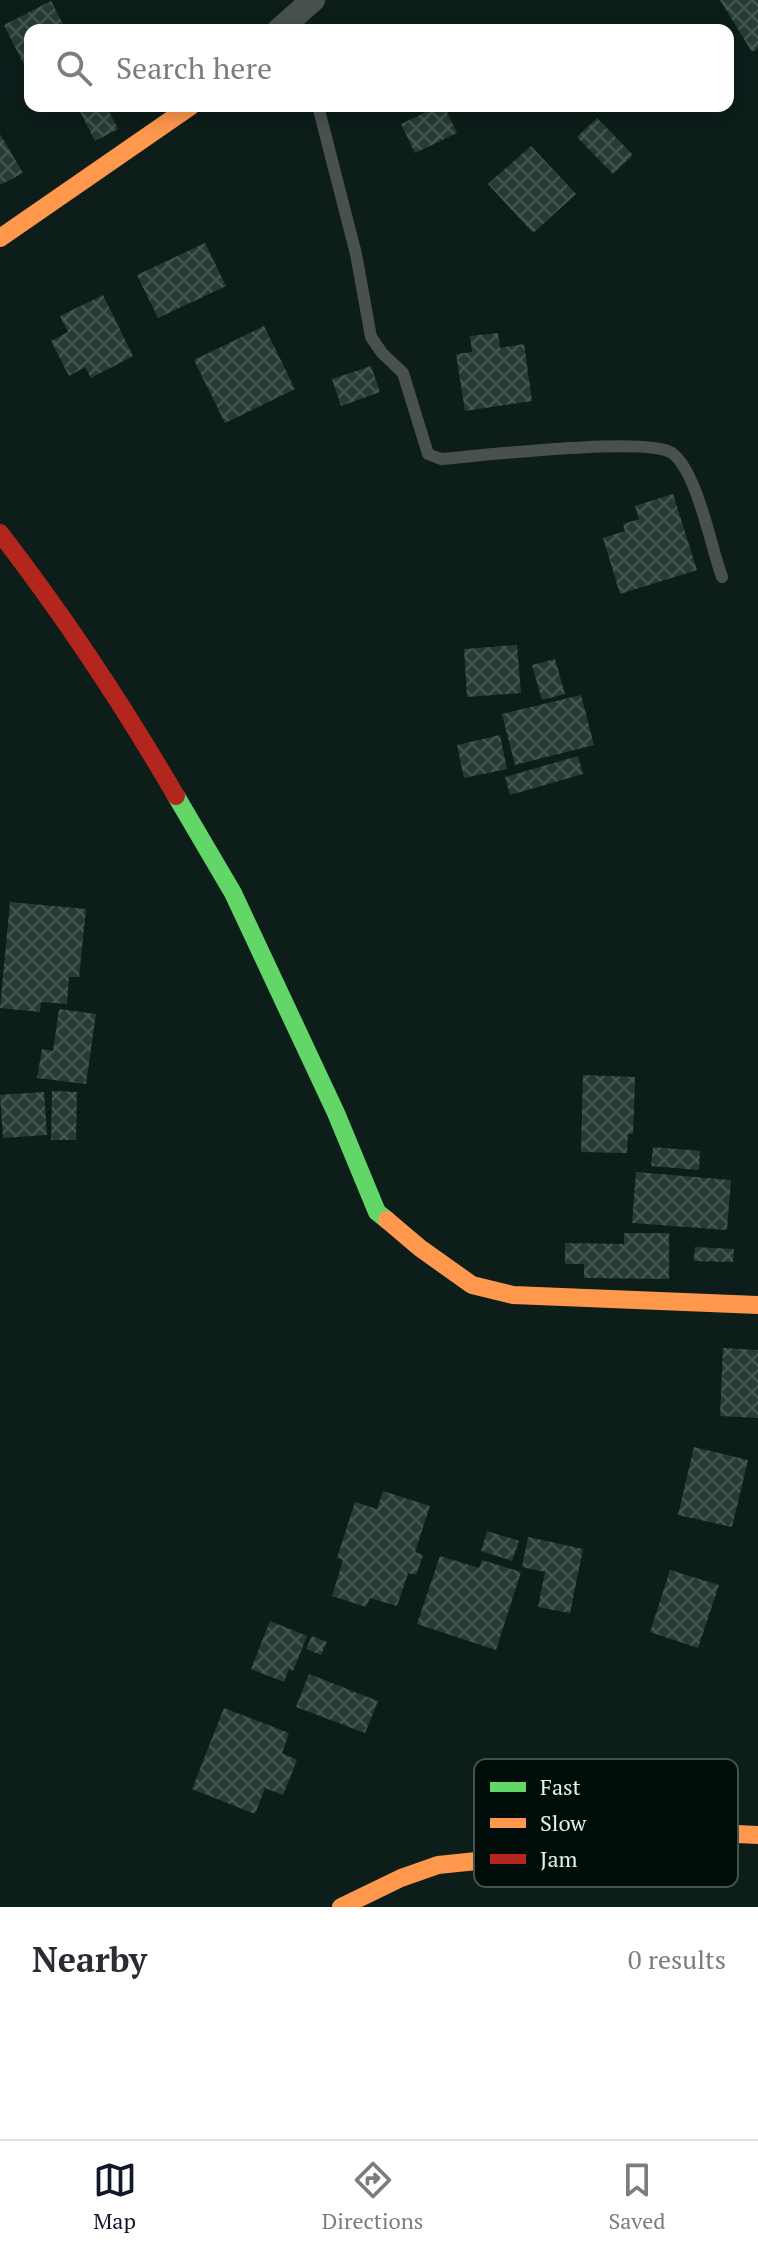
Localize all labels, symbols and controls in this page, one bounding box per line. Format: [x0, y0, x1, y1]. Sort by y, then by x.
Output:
search box [24, 24, 734, 112]
icon: search [52, 46, 96, 90]
text: Search here [116, 48, 272, 88]
legend [474, 1759, 738, 1887]
text: Fast [540, 1772, 581, 1801]
text: Slow [540, 1808, 587, 1837]
text: Jam [540, 1844, 578, 1873]
text: Nearby [32, 1937, 147, 1982]
text: 0 results [628, 1942, 726, 1976]
tab: Map [93, 2158, 137, 2235]
tab: Directions [322, 2158, 423, 2235]
tab: Saved [608, 2158, 665, 2235]

